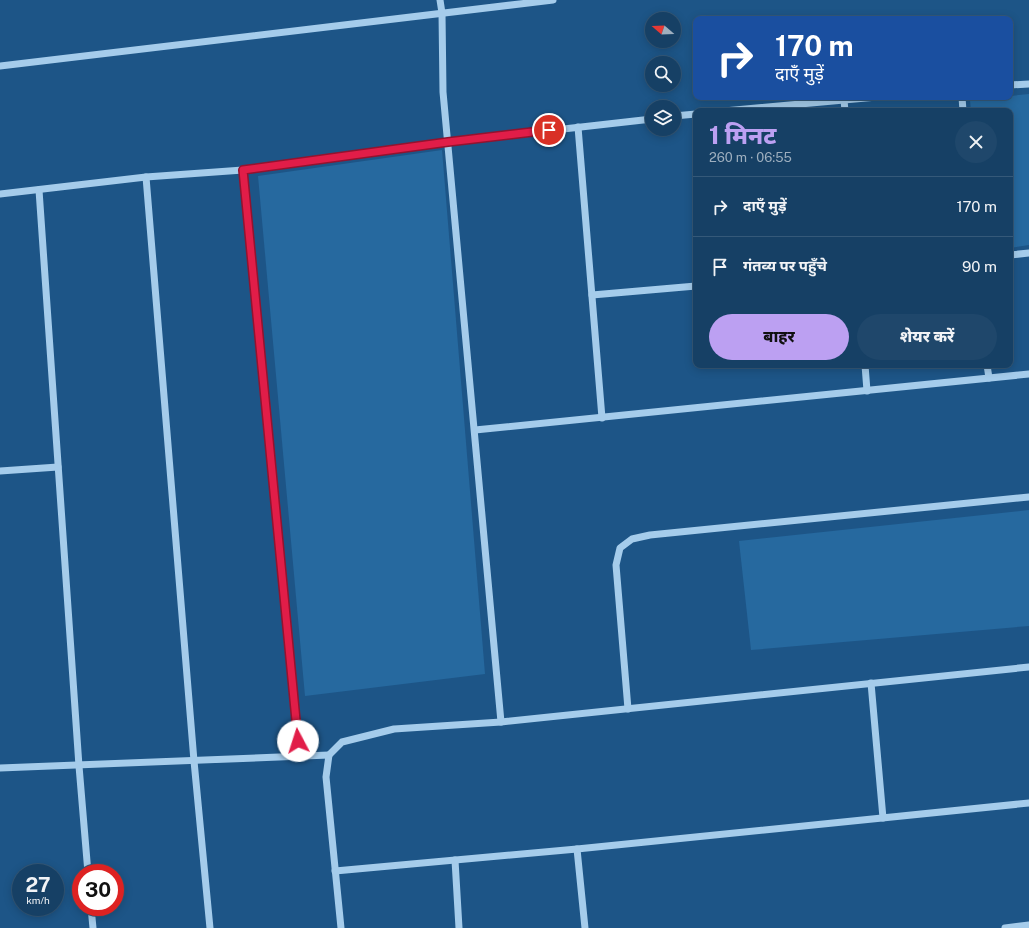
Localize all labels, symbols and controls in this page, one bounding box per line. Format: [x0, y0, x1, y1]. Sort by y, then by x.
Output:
north arrow [645, 12, 681, 48]
map controls [645, 12, 681, 136]
text: 170 m [775, 29, 854, 62]
icon: right [709, 32, 761, 84]
button: search [645, 56, 681, 92]
text: दाएँ मुड़ें [775, 63, 824, 84]
button: layers [645, 100, 681, 136]
pin [532, 113, 566, 147]
icon: arrive [538, 119, 560, 141]
text: 1 मिनट [709, 121, 776, 149]
button: close [955, 121, 997, 163]
text: 260 m · 06:55 [709, 150, 792, 165]
icon: right [709, 196, 731, 218]
text: दाएँ मुड़ें [743, 197, 787, 214]
text: 170 m [956, 198, 997, 215]
icon: arrive [709, 256, 731, 278]
text: गंतव्य पर पहुँचे [743, 257, 827, 274]
text: 90 m [962, 258, 997, 275]
button: बाहर [709, 314, 849, 360]
button: शेयर करें [857, 314, 997, 360]
position arrow [277, 720, 319, 762]
speed limit sign: 30 [72, 864, 124, 916]
text: 27 [25, 873, 51, 897]
text: km/h [26, 894, 50, 906]

